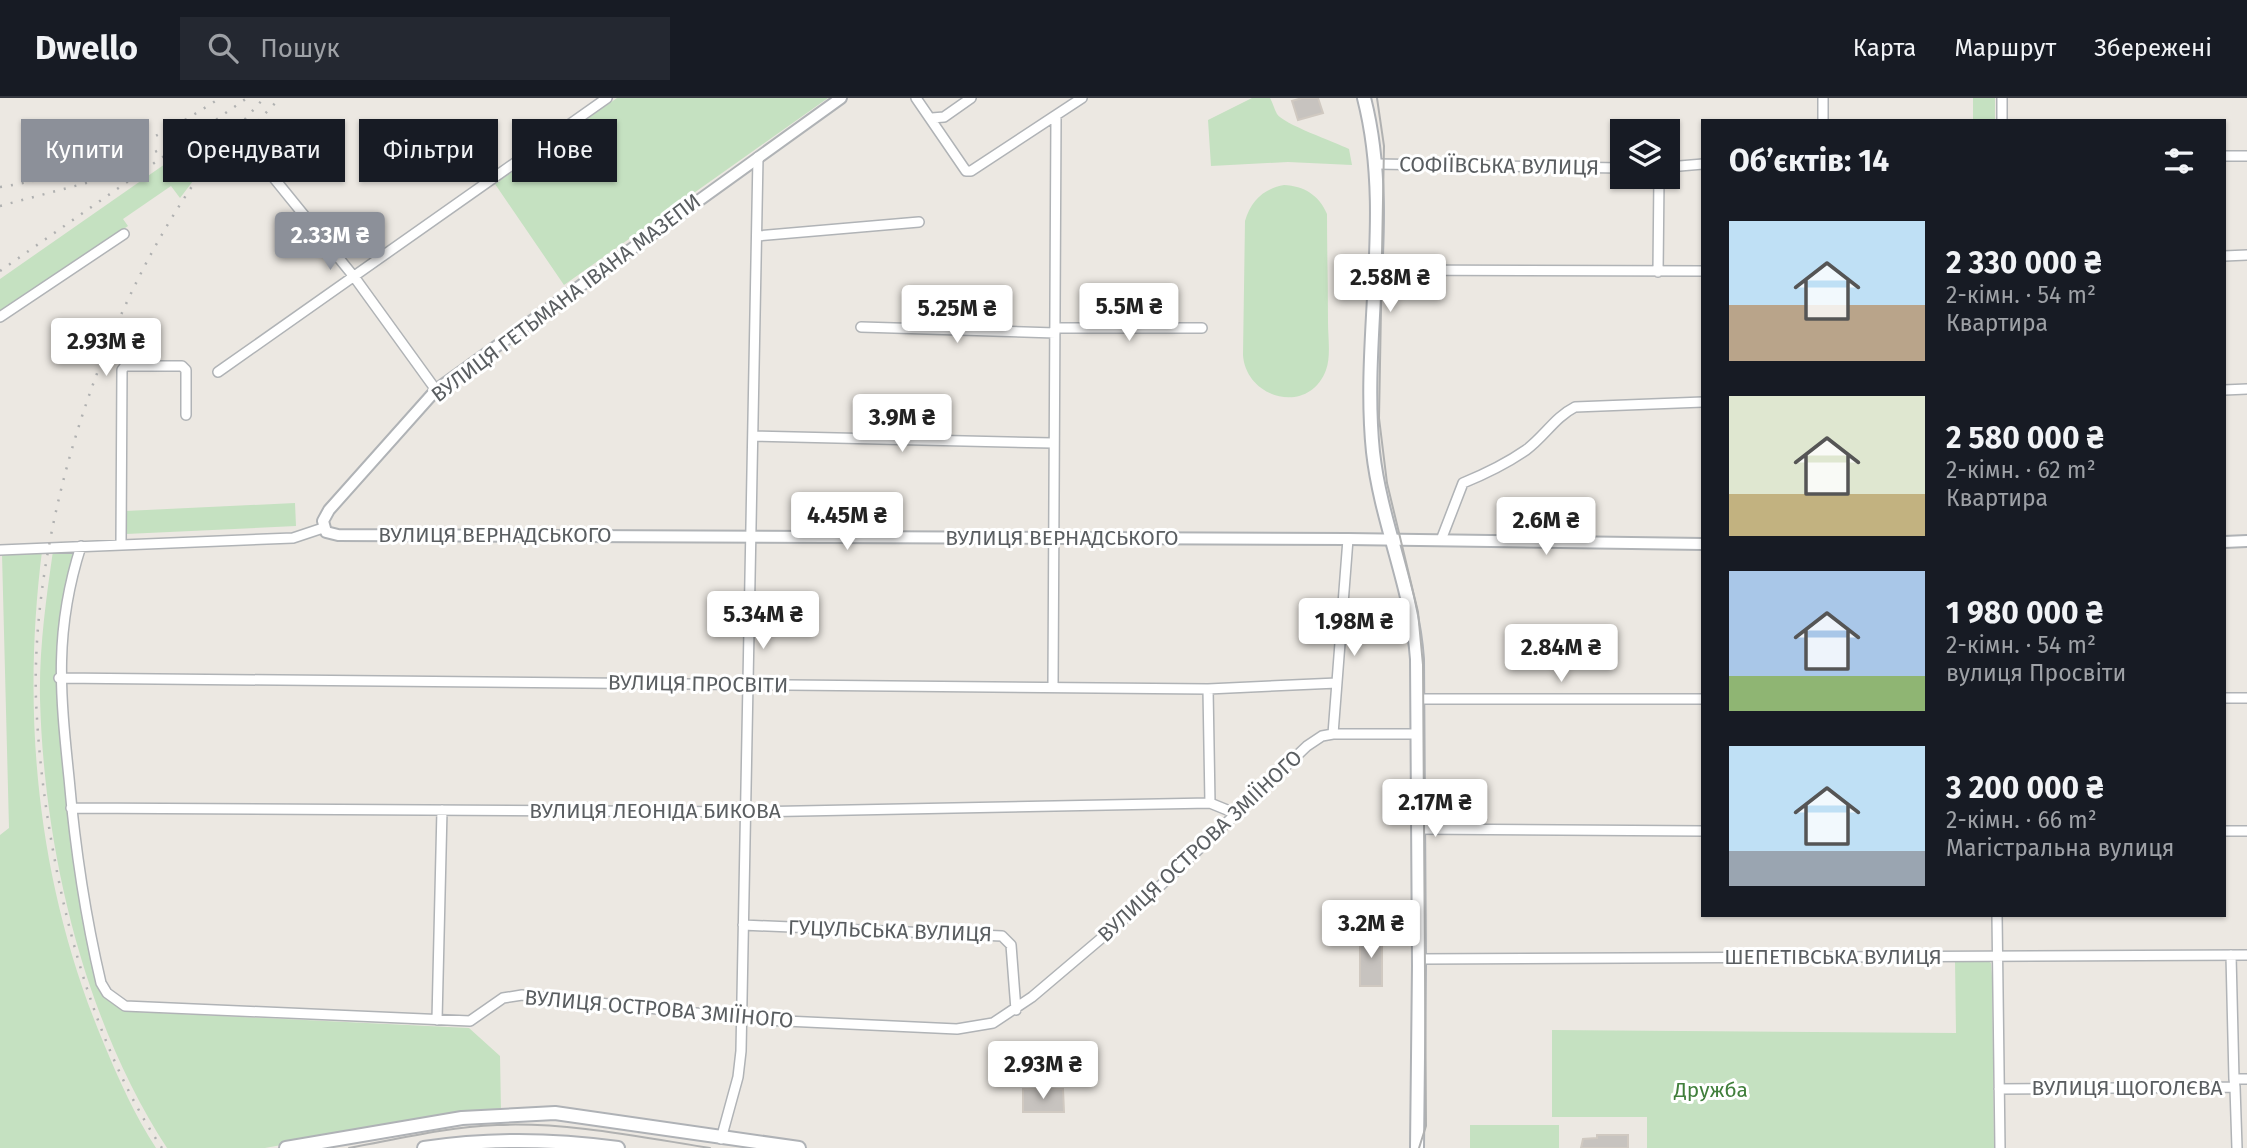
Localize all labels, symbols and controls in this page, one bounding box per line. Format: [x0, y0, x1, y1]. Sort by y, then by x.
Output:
search box [180, 17, 670, 80]
text: Dwello [35, 28, 138, 68]
icon: search [204, 29, 242, 67]
text: Пошук [260, 33, 340, 64]
text: Карта [1853, 34, 1916, 62]
text: Маршрут [1954, 34, 2056, 62]
text: Збережені [2094, 34, 2212, 62]
chip: Купити [21, 119, 149, 182]
chip: Орендувати [163, 119, 345, 182]
chip: Фільтри [359, 119, 498, 182]
chip: Нове [512, 119, 617, 182]
map controls [1610, 119, 1680, 189]
button: layers [1610, 119, 1680, 189]
icon: filters [2160, 142, 2198, 180]
text: Об’єктів: 14 [1729, 143, 1889, 179]
street label: СОФІЇВСЬКА ВУЛИЦЯ [1399, 151, 1599, 181]
street label: ВУЛИЦЯ ГЕТЬМАНА ІВАНА МАЗЕПИ [426, 188, 706, 408]
pin: 2.33M ₴ [265, 212, 395, 272]
text: 2.33M ₴ [291, 221, 369, 249]
text: 2 330 000 ₴ [1946, 245, 2102, 281]
icon: home [1785, 249, 1869, 333]
pin: 2.58M ₴ [1325, 254, 1455, 314]
text: 2.58M ₴ [1350, 263, 1430, 291]
text: 2-кімн. · 54 m² [1946, 281, 2096, 309]
pin: 5.5M ₴ [1072, 284, 1186, 343]
pin: 5.25M ₴ [892, 286, 1022, 345]
text: 5.5M ₴ [1095, 292, 1163, 320]
text: 5.25M ₴ [918, 294, 996, 322]
text: Квартира [1946, 309, 2048, 337]
pin: 2.93M ₴ [41, 318, 171, 378]
text: 2.93M ₴ [67, 327, 145, 355]
pin: 3.9M ₴ [845, 394, 959, 454]
text: 3.9M ₴ [869, 403, 935, 431]
text: 2 580 000 ₴ [1946, 420, 2104, 456]
icon: home [1785, 424, 1869, 508]
text: 2-кімн. · 62 m² [1946, 456, 2096, 484]
text: Квартира [1946, 484, 2048, 512]
pin: 4.45M ₴ [782, 492, 912, 552]
pin: 2.6M ₴ [1489, 498, 1603, 557]
text: 4.45M ₴ [807, 501, 887, 529]
text: 2.6M ₴ [1513, 506, 1579, 534]
street label: ВУЛИЦЯ ВЕРНАДСЬКОГО [378, 522, 612, 548]
street label: ВУЛИЦЯ ВЕРНАДСЬКОГО [945, 525, 1179, 551]
pin: 5.34M ₴ [698, 592, 828, 651]
text: 1 980 000 ₴ [1946, 595, 2103, 631]
pin: 1.98M ₴ [1289, 598, 1419, 658]
icon: home [1785, 599, 1869, 683]
text: 5.34M ₴ [723, 600, 803, 628]
text: 1.98M ₴ [1315, 607, 1393, 635]
pin: 2.84M ₴ [1496, 624, 1626, 684]
text: 2-кімн. · 54 m² [1946, 631, 2096, 659]
text: 2.84M ₴ [1521, 633, 1601, 661]
text: вулиця Просвіти [1946, 659, 2126, 687]
street label: ВУЛИЦЯ ПРОСВІТИ [608, 669, 788, 699]
street label: ВУЛИЦЯ ОСТРОВА ЗМІЇНОГО [1092, 744, 1308, 948]
text: 3 200 000 ₴ [1946, 770, 2103, 806]
icon: home [1785, 774, 1869, 858]
pin: 2.17M ₴ [1370, 780, 1500, 839]
text: 2.17M ₴ [1398, 788, 1472, 816]
street label: ВУЛИЦЯ ЛЕОНІДА БИКОВА [529, 798, 781, 824]
text: 2-кімн. · 66 m² [1946, 806, 2097, 834]
text: Магістральна вулиця [1946, 834, 2174, 862]
pin: 3.2M ₴ [1314, 900, 1428, 960]
text: 3.2M ₴ [1338, 909, 1404, 937]
street label: ГУЦУЛЬСЬКА ВУЛИЦЯ [788, 914, 992, 948]
street label: ШЕПЕТІВСЬКА ВУЛИЦЯ [1724, 944, 1942, 970]
street label: ВУЛИЦЯ ОСТРОВА ЗМІЇНОГО [523, 984, 795, 1034]
pin: 2.93M ₴ [978, 1042, 1108, 1101]
text: 2.93M ₴ [1004, 1050, 1082, 1078]
street label: ВУЛИЦЯ ЩОГОЛЄВА [2031, 1075, 2223, 1101]
park label: Дружба [1673, 1077, 1748, 1103]

